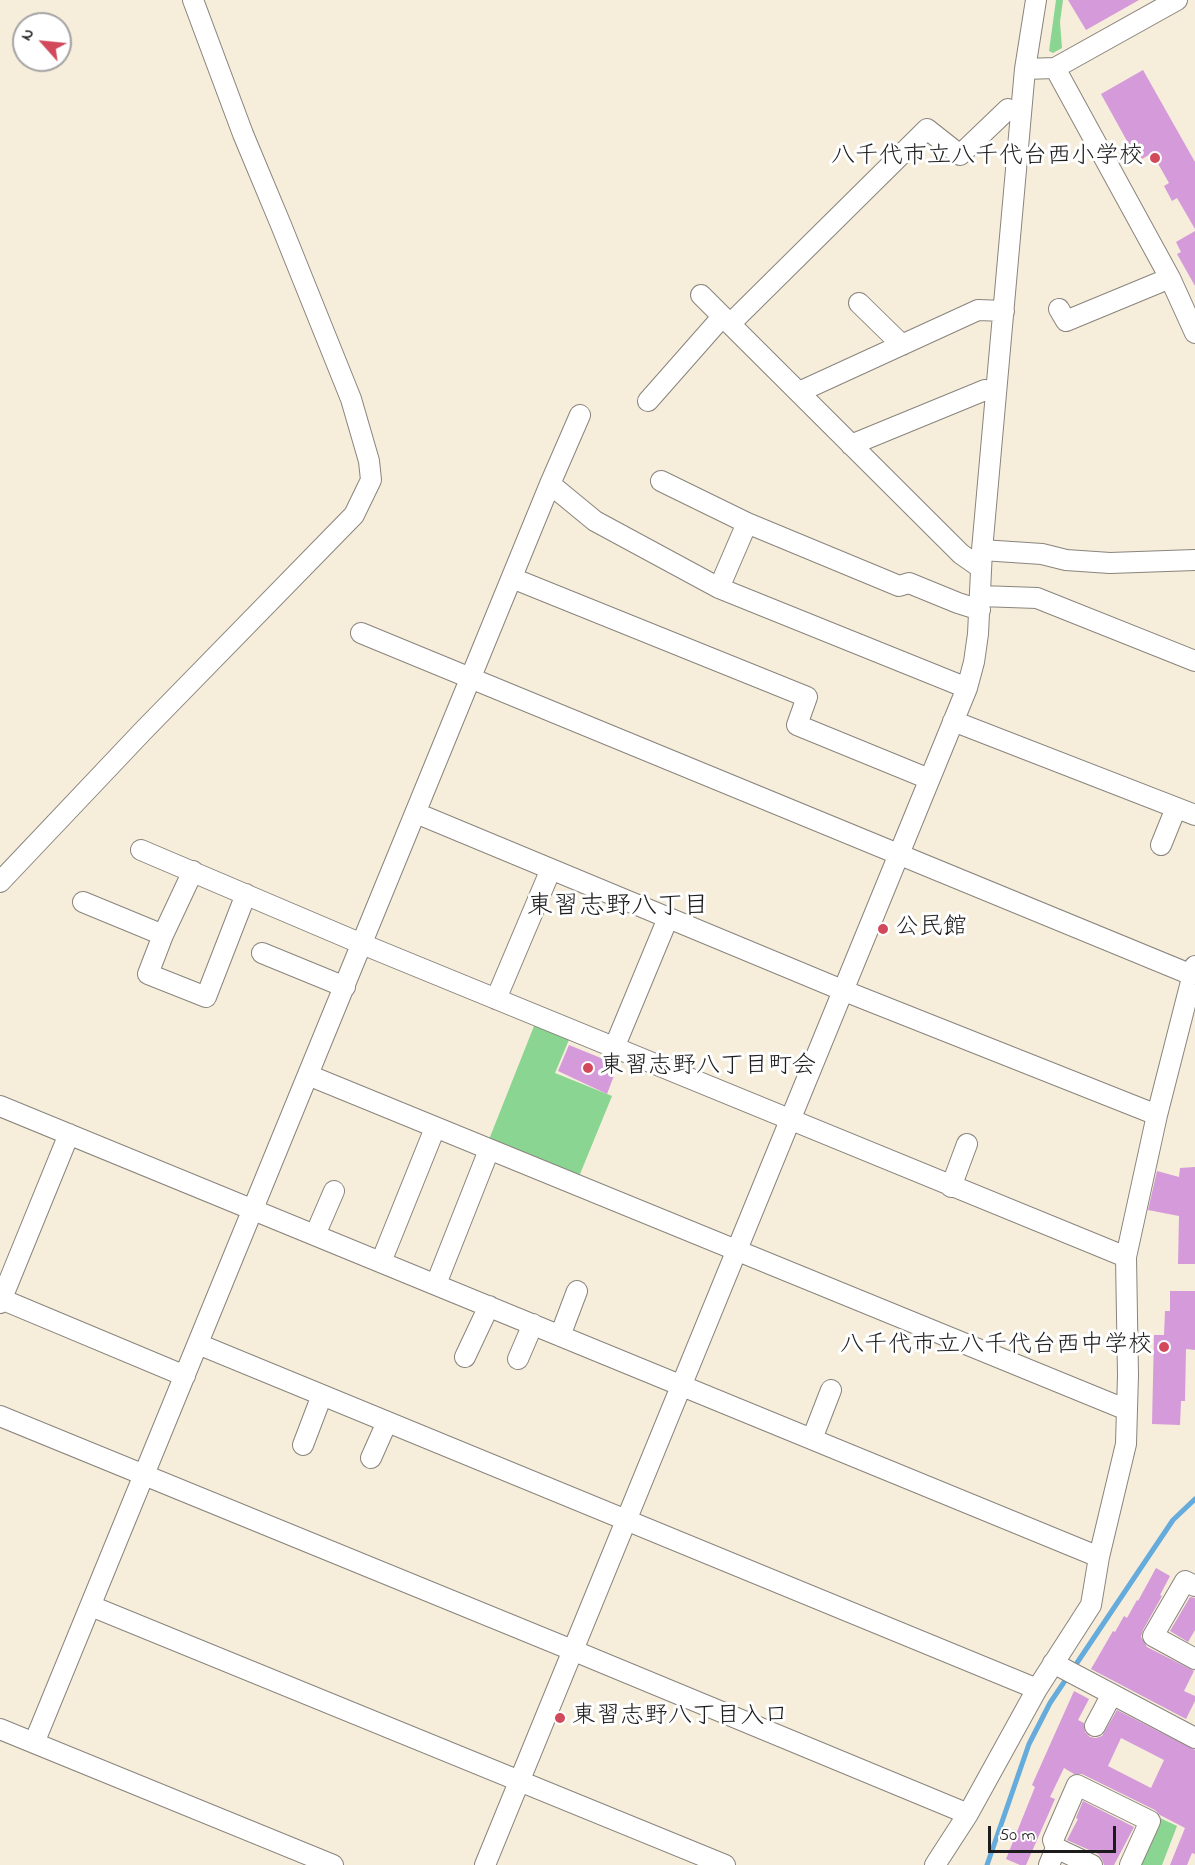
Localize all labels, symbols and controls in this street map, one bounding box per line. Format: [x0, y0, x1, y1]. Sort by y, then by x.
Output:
north arrow [12, 12, 72, 72]
text: N [15, 24, 41, 45]
place label: 八千代市立八千代台西小学校 [831, 144, 1143, 172]
marker: 八千代市立八千代台西小学校 [1148, 151, 1162, 165]
district label: 東習志野八丁目 [527, 893, 709, 925]
place label: 公民館 [895, 915, 967, 943]
marker: 公民館 [876, 922, 890, 936]
place label: 東習志野八丁目町会 [600, 1054, 816, 1082]
marker: 東習志野八丁目町会 [581, 1061, 595, 1075]
place label: 八千代市立八千代台西中学校 [840, 1333, 1152, 1361]
marker: 八千代市立八千代台西中学校 [1157, 1340, 1171, 1354]
place label: 東習志野八丁目入口 [572, 1704, 788, 1732]
marker: 東習志野八丁目入口 [553, 1711, 567, 1725]
scale bar [991, 1814, 1118, 1852]
text: 50 m [999, 1823, 1036, 1849]

